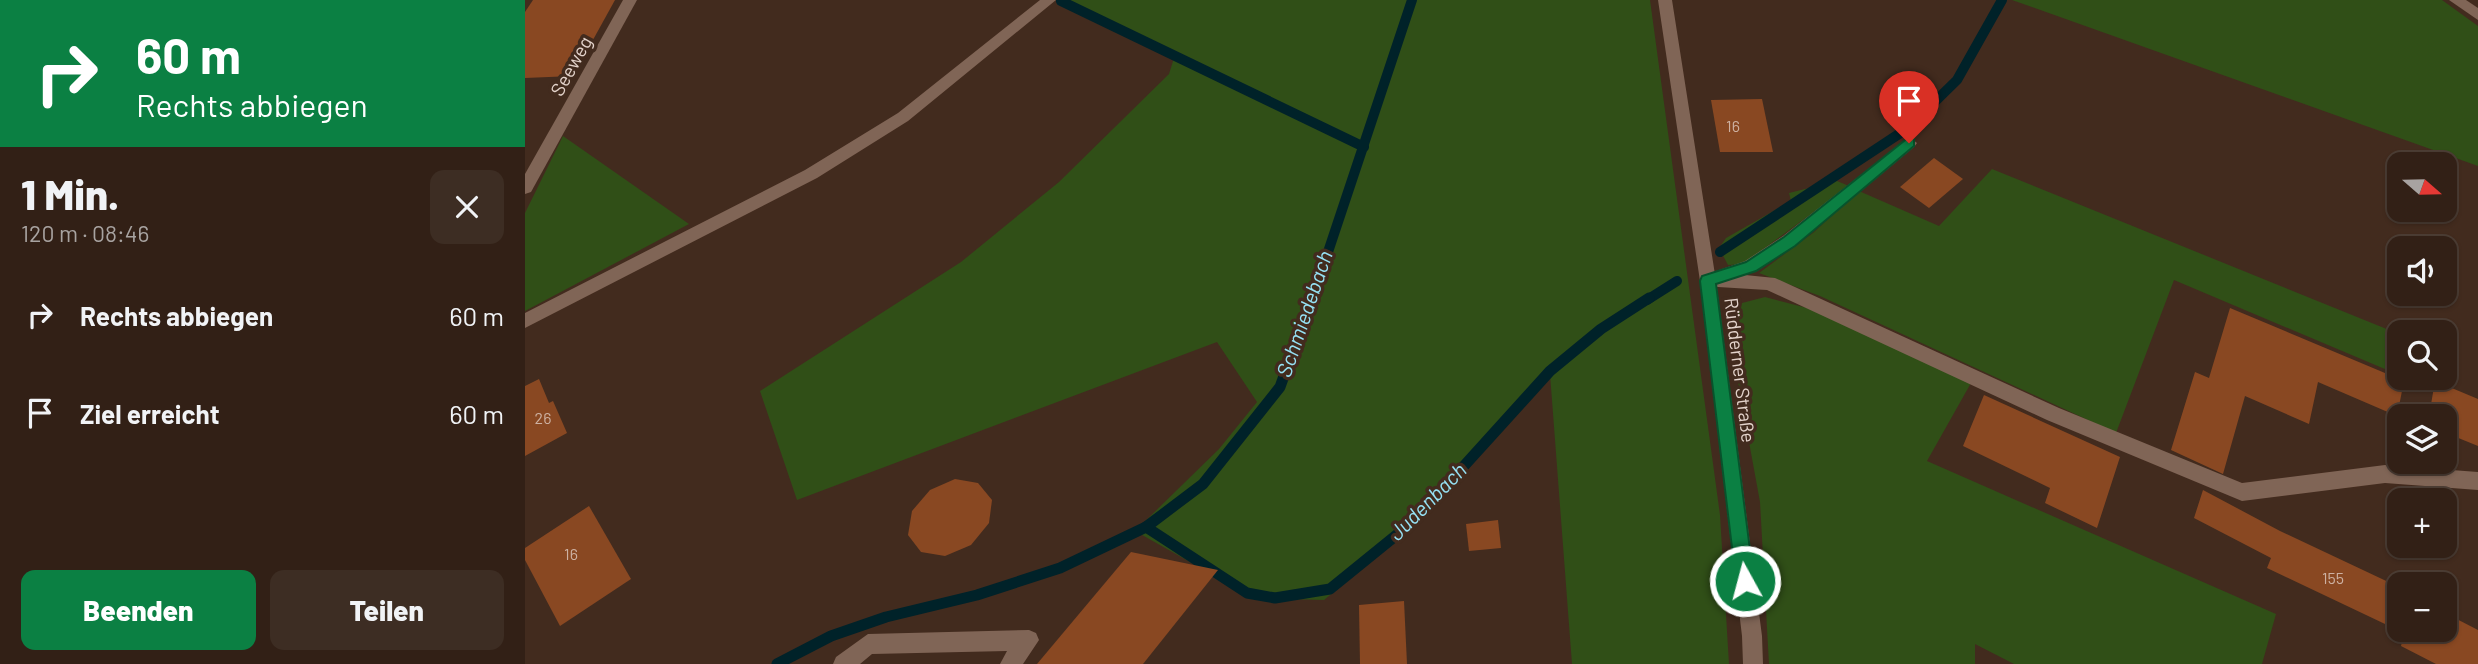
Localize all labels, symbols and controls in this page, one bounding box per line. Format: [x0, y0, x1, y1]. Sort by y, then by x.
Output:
text: 60 m [136, 25, 241, 84]
icon: right [21, 28, 112, 119]
street label: Seeweg [545, 32, 596, 100]
pin [1879, 71, 1939, 143]
icon: arrive [1890, 82, 1928, 120]
text: Rechts abbiegen [136, 85, 368, 123]
house number: 16 [1726, 116, 1740, 135]
north arrow [2387, 152, 2457, 222]
map controls [2387, 152, 2457, 642]
text: 1 Min. [21, 168, 119, 218]
button: close [430, 170, 504, 244]
text: 120 m · 08:46 [21, 219, 149, 247]
button: sound [2387, 236, 2457, 306]
water label: Schmiedebach [1270, 247, 1337, 380]
icon: right [21, 296, 59, 334]
street label: Rüdderner Straße [1720, 296, 1761, 444]
text: Rechts abbiegen [80, 300, 273, 331]
text: 60 m [449, 300, 504, 331]
button: search [2387, 320, 2457, 390]
icon: arrive [21, 394, 59, 432]
text: Ziel erreicht [80, 398, 220, 429]
text: 60 m [449, 398, 504, 429]
button: layers [2387, 404, 2457, 474]
house number: 26 [535, 408, 551, 427]
water label: Judenbach [1383, 457, 1471, 545]
button: + [2387, 488, 2457, 558]
house number: 16 [564, 544, 578, 563]
position arrow [1708, 544, 1782, 618]
house number: 155 [2322, 568, 2344, 587]
button: Beenden [21, 570, 256, 650]
button: Teilen [270, 570, 504, 650]
button: − [2387, 572, 2457, 642]

